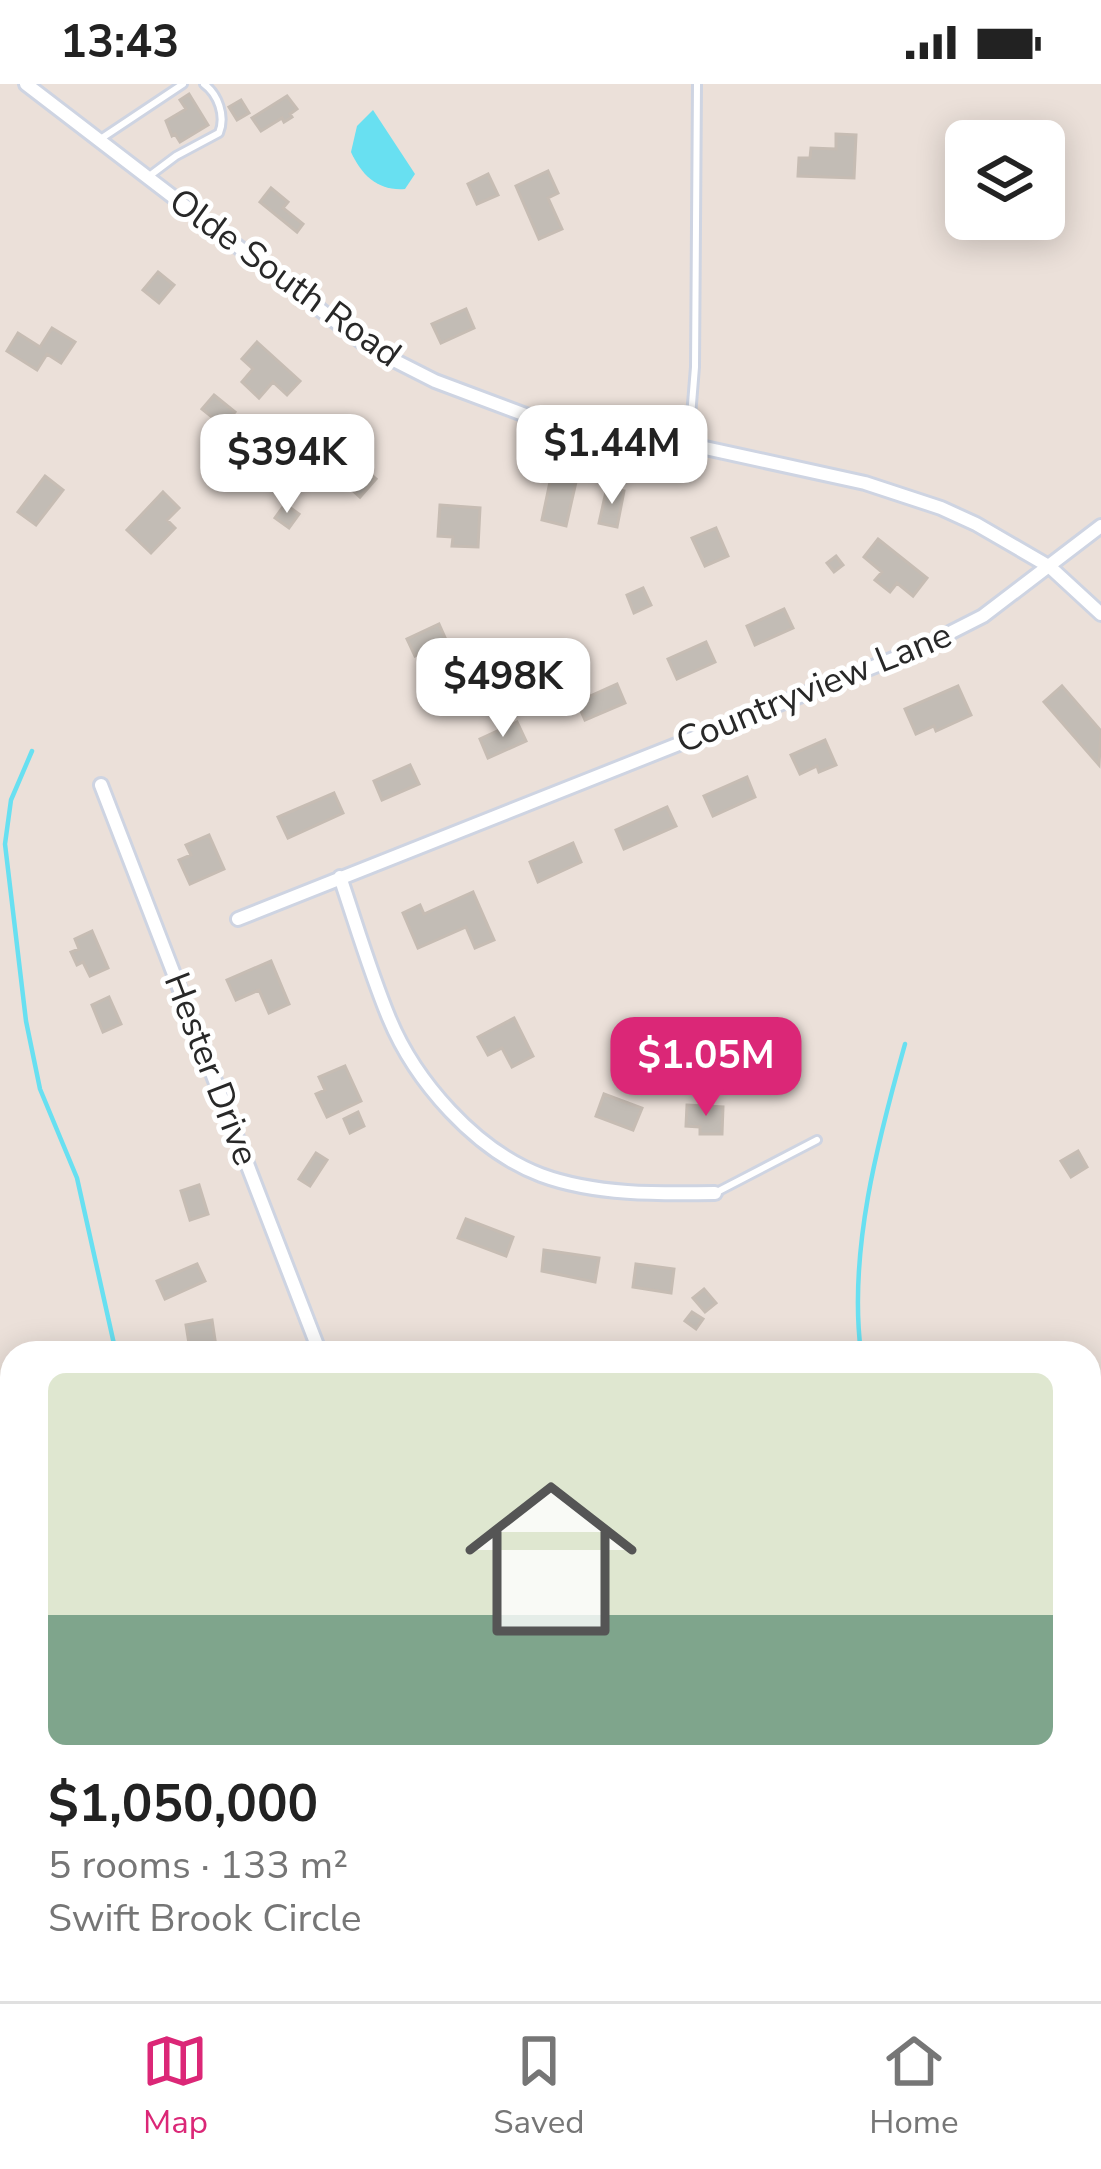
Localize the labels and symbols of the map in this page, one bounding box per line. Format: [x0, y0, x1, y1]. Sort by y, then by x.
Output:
street label: Olde South Road [159, 177, 411, 379]
pin: $1.44M [514, 405, 710, 507]
pin: $394K [203, 414, 371, 516]
street label: Countryview Lane [669, 610, 959, 766]
pin: $498K [419, 638, 587, 740]
street label: Hester Drive [152, 966, 270, 1172]
pin: $1.05M [608, 1017, 804, 1119]

